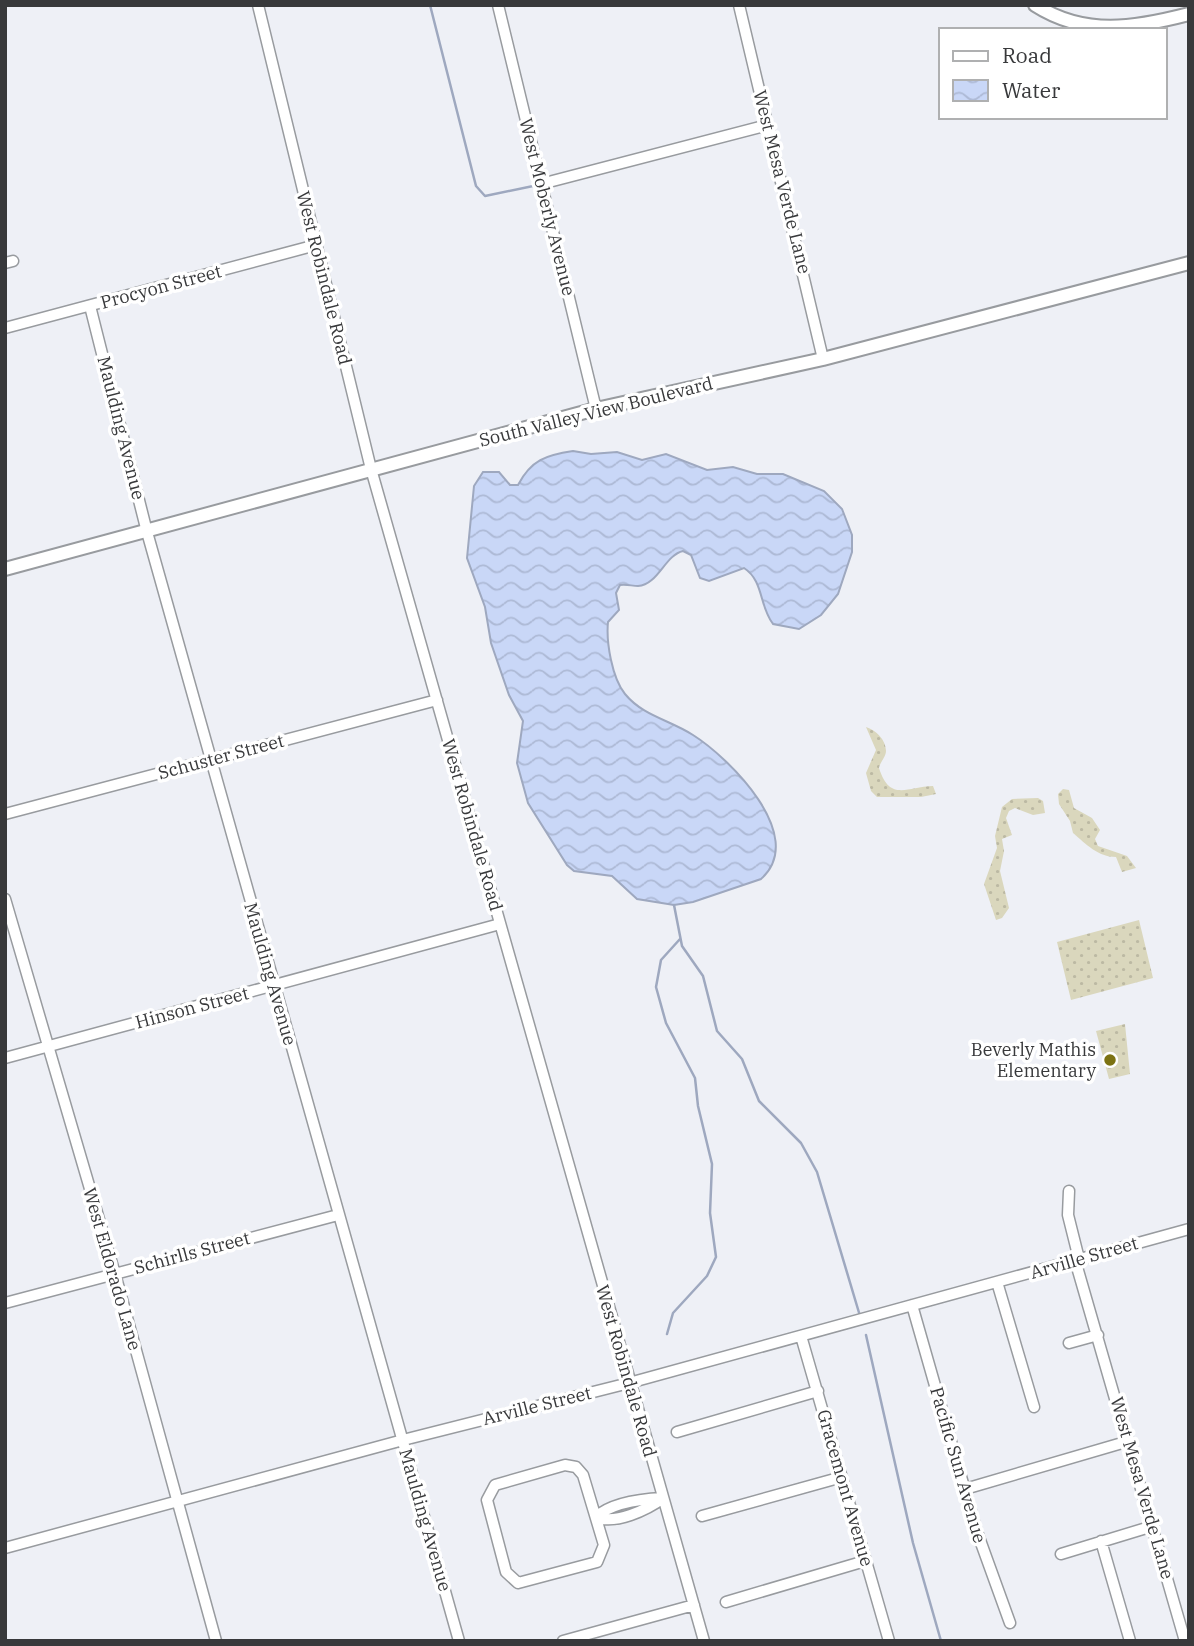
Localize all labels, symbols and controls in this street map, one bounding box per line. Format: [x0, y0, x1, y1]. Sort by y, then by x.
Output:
legend [939, 28, 1166, 119]
text: Road [1002, 41, 1052, 69]
text: Water [1002, 76, 1061, 104]
street label: West Mesa Verde Lane [749, 88, 816, 276]
street label: West Moberly Avenue [514, 116, 581, 298]
street label: West Robindale Road [292, 189, 357, 367]
street label: Procyon Street [98, 259, 224, 314]
street label: Maulding Avenue [93, 354, 150, 502]
street label: South Valley View Boulevard [477, 371, 715, 452]
street label: Schuster Street [155, 729, 286, 784]
street label: West Robindale Road [437, 736, 508, 914]
street label: Maulding Avenue [239, 900, 302, 1048]
street label: Hinson Street [133, 981, 251, 1034]
place label: Beverly Mathis Elementary [971, 1038, 1096, 1082]
marker: Beverly Mathis Elementary [1102, 1052, 1118, 1068]
street label: West Eldorado Lane [78, 1185, 147, 1353]
street label: Schirlls Street [131, 1226, 252, 1279]
street label: Arville Street [1027, 1231, 1141, 1284]
street label: West Robindale Road [591, 1282, 662, 1460]
street label: Arville Street [480, 1381, 594, 1430]
street label: Pacific Sun Avenue [925, 1384, 992, 1546]
street label: West Mesa Verde Lane [1105, 1394, 1180, 1582]
street label: Gracemont Avenue [812, 1407, 879, 1569]
street label: Maulding Avenue [394, 1446, 457, 1594]

